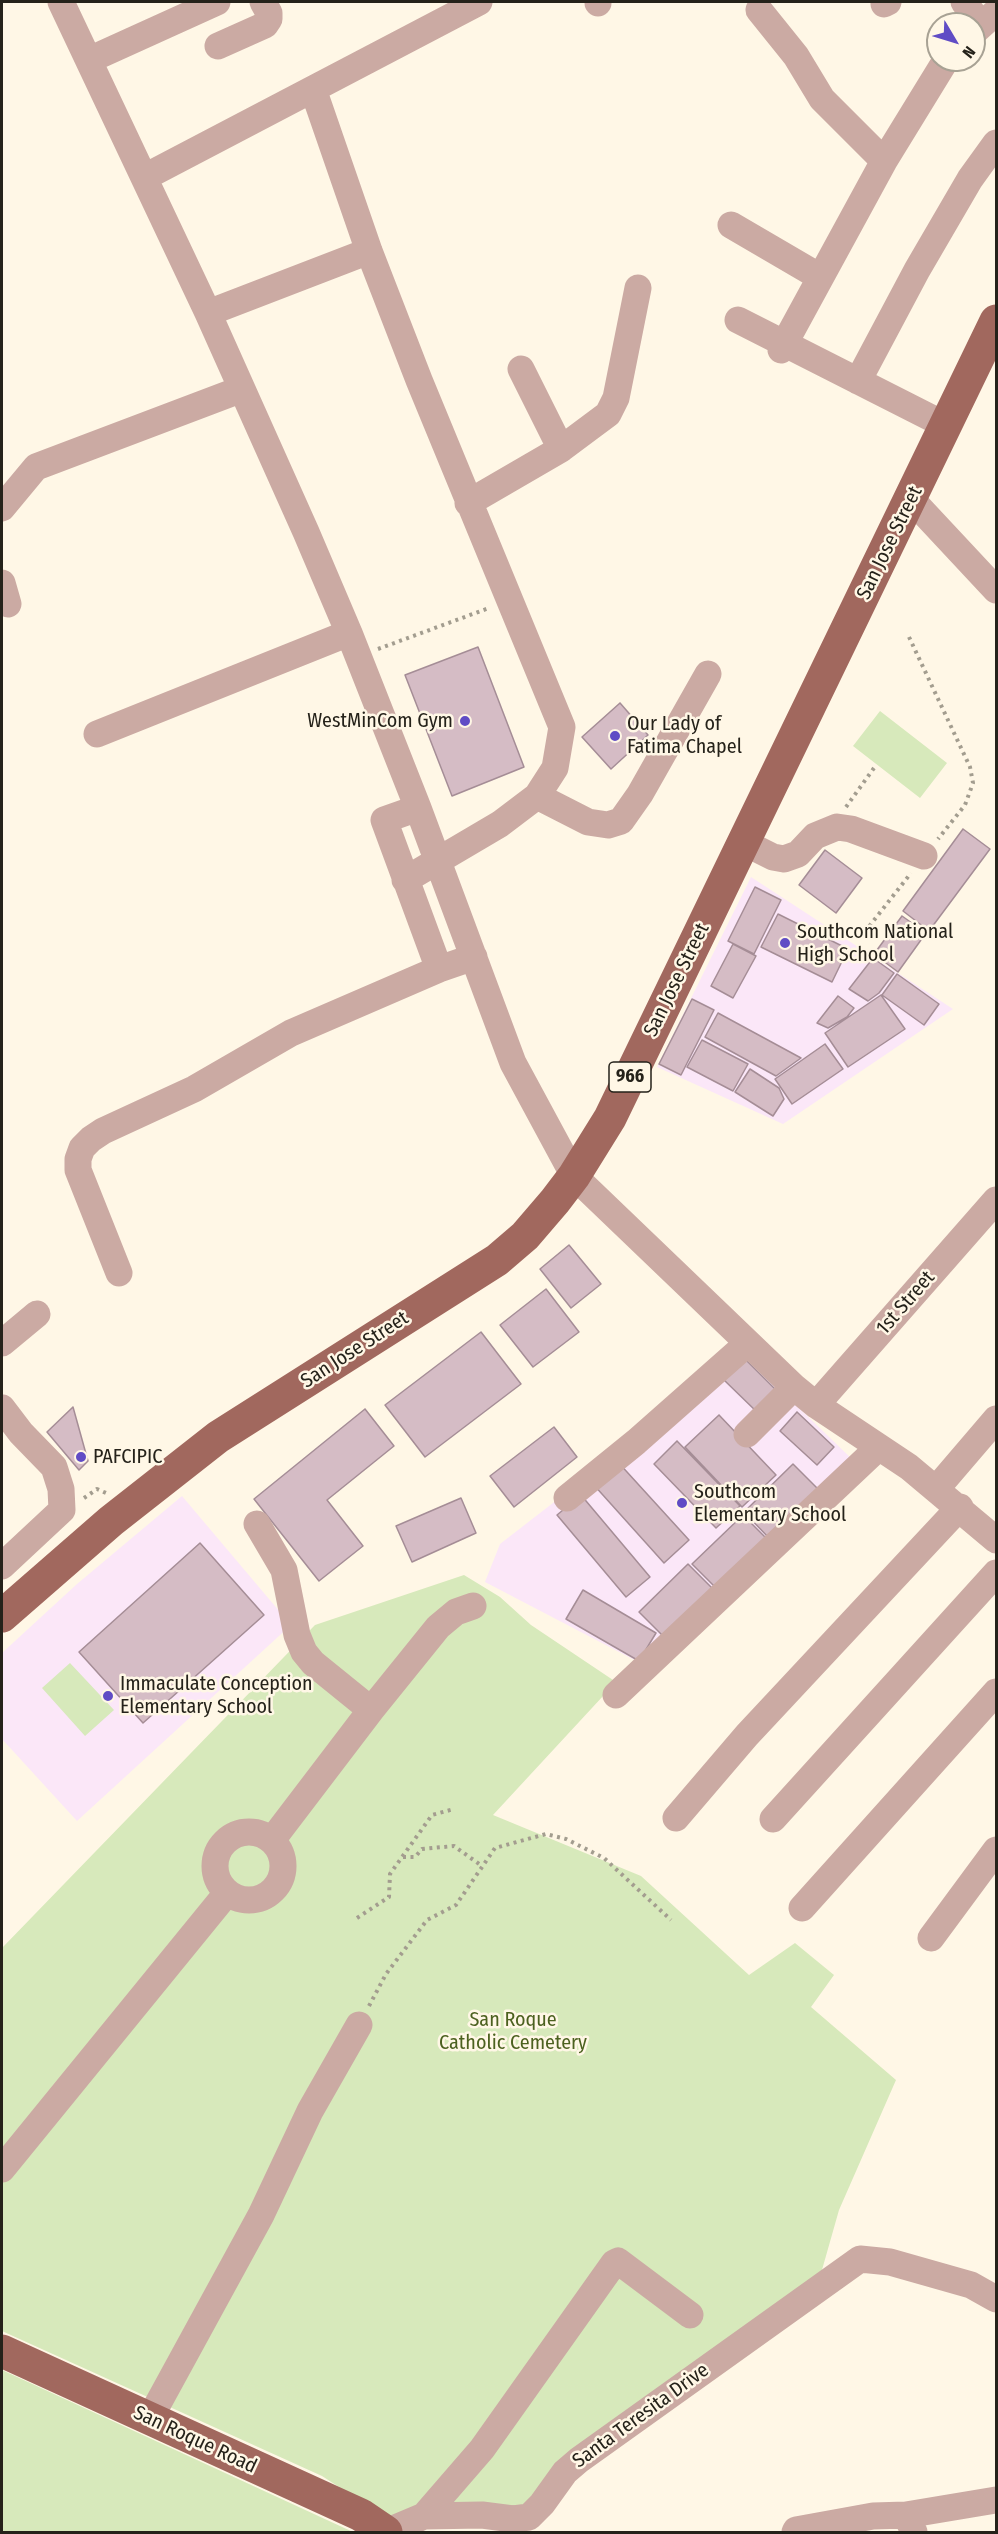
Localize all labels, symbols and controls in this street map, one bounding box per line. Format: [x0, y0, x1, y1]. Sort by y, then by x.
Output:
north arrow [926, 12, 986, 72]
text: N [959, 43, 979, 62]
street label: San Jose Street [852, 482, 928, 604]
place label: WestMinCom Gym [307, 709, 453, 733]
place label: Our Lady of Fatima Chapel [627, 712, 742, 759]
marker: WestMinCom Gym [458, 714, 472, 728]
marker: Our Lady of Fatima Chapel [608, 729, 622, 743]
street label: San Jose Street [639, 919, 715, 1041]
place label: Southcom National High School [797, 920, 953, 967]
marker: Southcom National High School [778, 936, 792, 950]
road number: 966 [609, 1062, 651, 1092]
street label: 1st Street [872, 1266, 940, 1340]
street label: San Jose Street [297, 1306, 413, 1394]
place label: PAFCIPIC [93, 1445, 162, 1469]
marker: PAFCIPIC [74, 1450, 88, 1464]
place label: Southcom Elementary School [694, 1480, 846, 1527]
marker: Southcom Elementary School [675, 1496, 689, 1510]
place label: Immaculate Conception Elementary School [120, 1672, 313, 1719]
marker: Immaculate Conception Elementary School [101, 1689, 115, 1703]
park label: San Roque Catholic Cemetery [439, 2008, 587, 2055]
street label: Santa Teresita Drive [568, 2359, 714, 2473]
street label: San Roque Road [130, 2401, 260, 2479]

